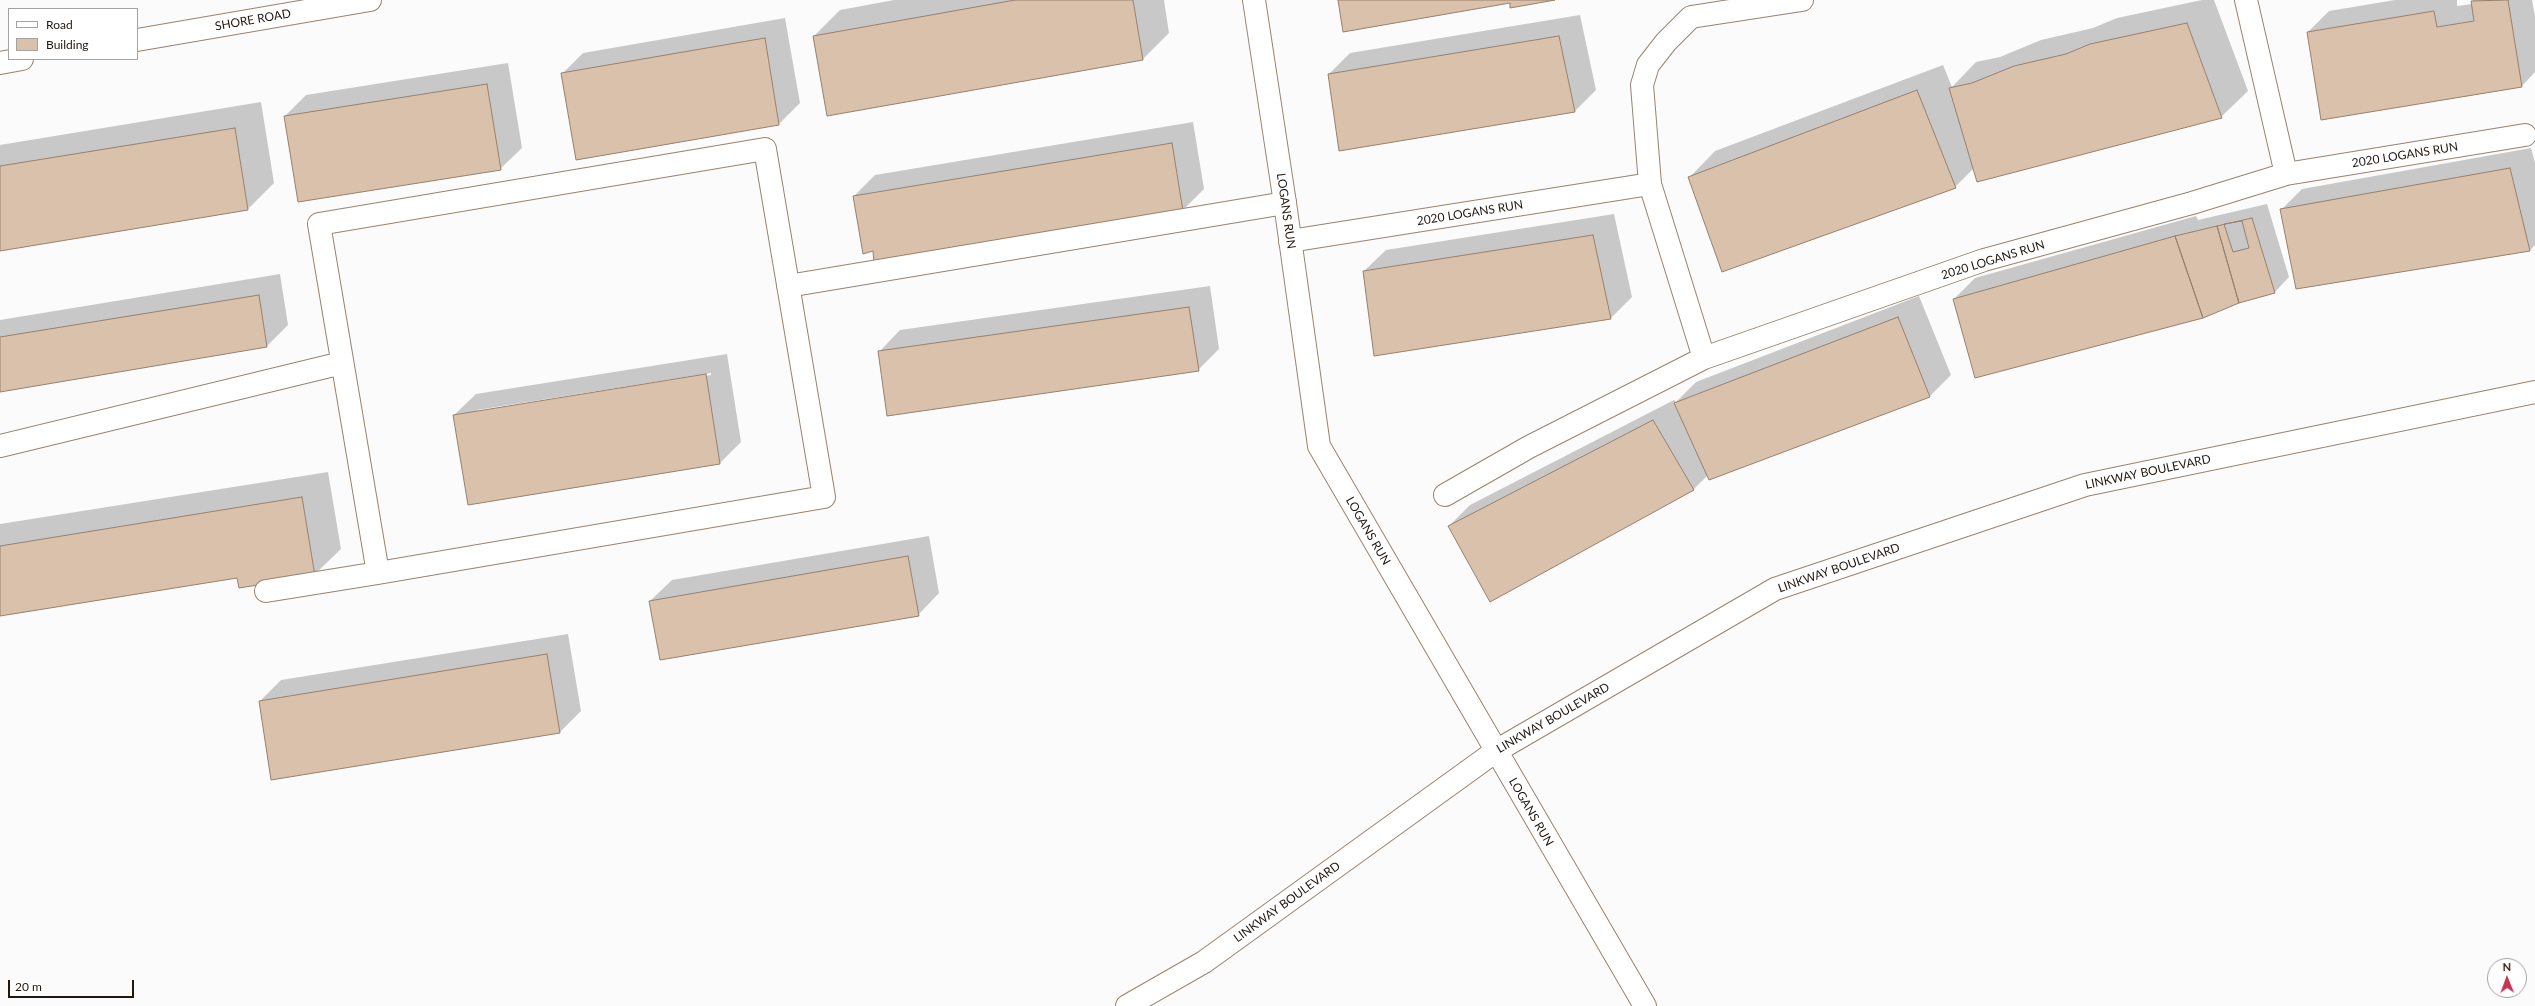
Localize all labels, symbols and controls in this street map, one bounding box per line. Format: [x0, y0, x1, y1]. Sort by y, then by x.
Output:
street label: SHORE ROAD [214, 6, 292, 34]
legend [8, 8, 138, 60]
text: Road [46, 17, 73, 32]
text: Building [46, 37, 89, 52]
street label: 2020 LOGANS RUN [2351, 139, 2459, 171]
street label: LOGANS RUN [1274, 172, 1298, 250]
street label: 2020 LOGANS RUN [1416, 197, 1524, 229]
street label: 2020 LOGANS RUN [1940, 237, 2046, 283]
street label: LINKWAY BOULEVARD [2084, 452, 2212, 492]
street label: LOGANS RUN [1343, 494, 1393, 568]
street label: LINKWAY BOULEVARD [1776, 540, 1902, 596]
street label: LINKWAY BOULEVARD [1494, 680, 1612, 756]
street label: LOGANS RUN [1506, 775, 1556, 849]
street label: LINKWAY BOULEVARD [1231, 859, 1343, 945]
north arrow [2487, 958, 2527, 998]
text: N [2502, 960, 2511, 973]
scale bar [10, 972, 136, 998]
text: 20 m [15, 979, 42, 994]

